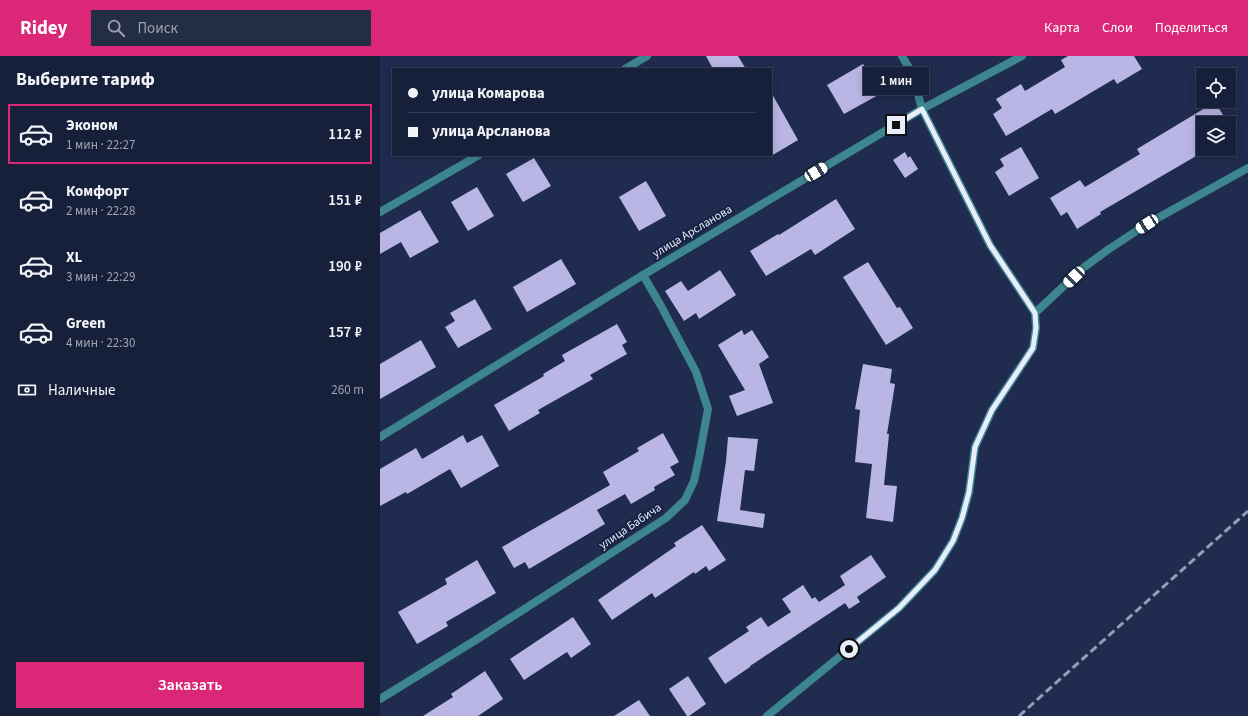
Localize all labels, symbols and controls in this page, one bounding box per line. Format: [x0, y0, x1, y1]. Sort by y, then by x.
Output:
search box [91, 10, 371, 46]
text: Ridey [20, 15, 67, 42]
icon: search [105, 17, 127, 39]
text: Поиск [137, 18, 178, 39]
text: Карта [1044, 18, 1080, 38]
text: Слои [1102, 18, 1133, 38]
text: Поделиться [1155, 18, 1228, 38]
text: Выберите тариф [16, 67, 155, 92]
callout: 1 мин [863, 67, 929, 95]
map controls [1196, 68, 1236, 156]
button: locate [1196, 68, 1236, 108]
text: 1 мин [880, 72, 912, 90]
text: улица Комарова [432, 83, 545, 104]
text: Эконом [66, 115, 118, 136]
icon: car [18, 116, 54, 152]
route end [887, 116, 905, 134]
button: layers [1196, 116, 1236, 156]
text: улица Арсланова [432, 121, 551, 142]
text: 112 ₽ [328, 124, 362, 145]
text: 1 мин · 22:27 [66, 136, 135, 154]
car [803, 161, 829, 183]
text: Комфорт [66, 181, 129, 202]
icon: car [18, 182, 54, 218]
text: 151 ₽ [328, 190, 362, 211]
street label: улица Арсланова [649, 201, 735, 262]
text: 2 мин · 22:28 [66, 202, 135, 220]
car [1134, 212, 1160, 236]
text: XL [66, 247, 82, 268]
icon: car [18, 248, 54, 284]
text: 190 ₽ [328, 256, 362, 277]
car [1061, 264, 1087, 290]
text: 3 мин · 22:29 [66, 268, 135, 286]
text: Green [66, 313, 106, 334]
icon: car [18, 314, 54, 350]
text: 157 ₽ [328, 322, 362, 343]
text: 4 мин · 22:30 [66, 334, 135, 352]
icon: cash [16, 379, 38, 401]
text: Наличные [48, 380, 115, 401]
text: 260 m [331, 381, 364, 399]
street label: улица Бабича [596, 499, 665, 554]
route start [840, 640, 858, 658]
button: Заказать [16, 662, 364, 708]

